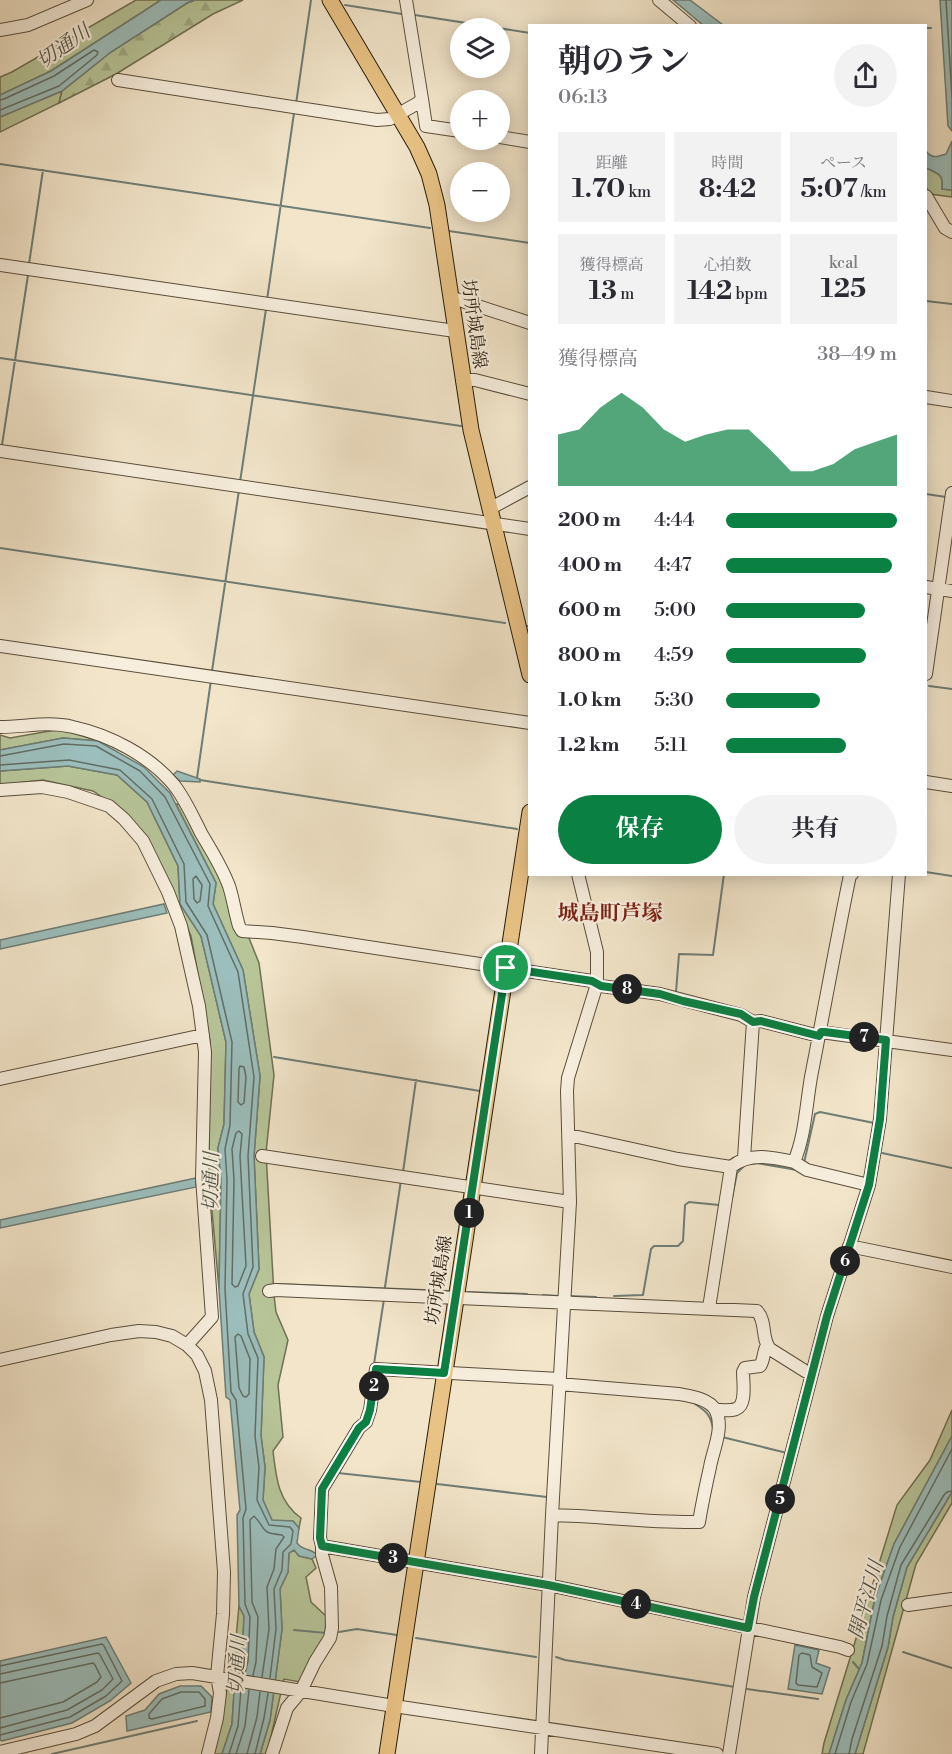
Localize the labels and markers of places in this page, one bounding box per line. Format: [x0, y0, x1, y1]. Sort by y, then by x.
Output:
pin [480, 942, 531, 993]
pin: 8 [612, 974, 642, 1004]
pin: 7 [849, 1022, 879, 1052]
pin: 1 [454, 1198, 484, 1228]
pin: 6 [830, 1246, 860, 1276]
pin: 2 [359, 1371, 389, 1401]
pin: 5 [765, 1484, 795, 1514]
pin: 3 [378, 1543, 408, 1573]
pin: 4 [621, 1589, 651, 1619]

